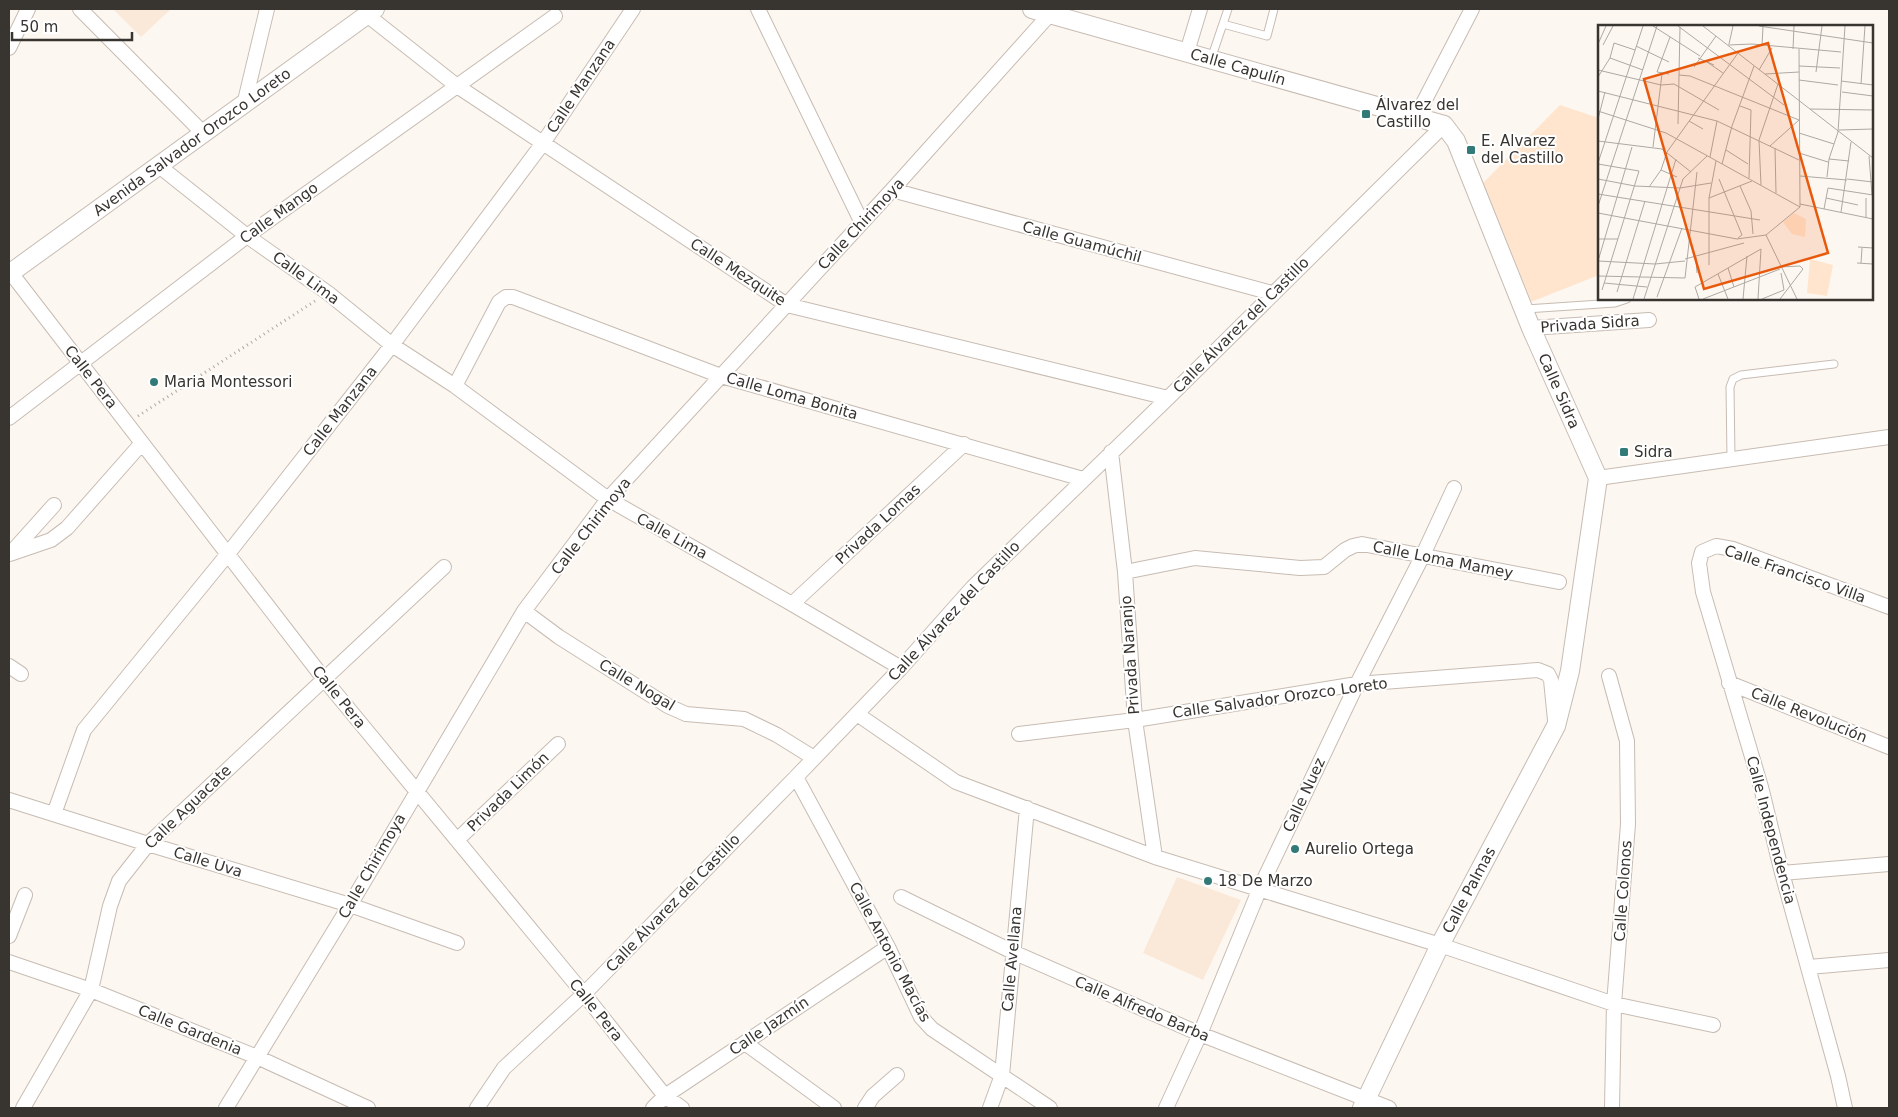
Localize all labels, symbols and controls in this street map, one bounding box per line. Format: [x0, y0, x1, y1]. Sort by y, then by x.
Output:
scale bar [12, 10, 132, 42]
text: 50 m [20, 18, 58, 36]
inset map [1598, 25, 1873, 300]
street label: Calle Manzana [543, 36, 619, 136]
street label: Calle Capulín [1188, 45, 1288, 89]
street label: Avenida Salvador Orozco Loreto [90, 64, 294, 220]
place label: Álvarez del Castillo [1376, 95, 1459, 131]
marker: Álvarez del Castillo [1360, 108, 1372, 120]
place label: E. Alvarez del Castillo [1481, 132, 1564, 167]
marker: E. Alvarez del Castillo [1465, 144, 1477, 156]
street label: Calle Chirimoya [814, 175, 908, 273]
street label: Calle Mango [236, 179, 322, 247]
street label: Calle Guamúchil [1020, 217, 1144, 267]
street label: Calle Mezquite [687, 234, 789, 310]
street label: Calle Lima [269, 248, 343, 308]
street label: Calle Álvarez del Castillo [1169, 253, 1313, 397]
street label: Privada Sidra [1540, 312, 1640, 336]
street label: Calle Pera [61, 342, 121, 412]
street label: Calle Sidra [1534, 351, 1584, 431]
street label: Calle Manzana [299, 362, 381, 460]
street label: Calle Loma Bonita [724, 369, 860, 423]
place label: Maria Montessori [164, 373, 292, 391]
marker: Maria Montessori [148, 376, 160, 388]
place label: Sidra [1634, 443, 1673, 461]
marker: Sidra [1618, 446, 1630, 458]
street label: Calle Chirimoya [547, 474, 635, 578]
street label: Privada Lomas [832, 480, 924, 568]
street label: Calle Lima [633, 509, 711, 563]
street label: Calle Álvarez del Castillo [884, 537, 1024, 685]
street label: Calle Loma Mamey [1371, 538, 1515, 582]
street label: Calle Francisco Villa [1722, 541, 1868, 607]
street label: Privada Naranjo [1117, 595, 1143, 715]
street label: Calle Nogal [596, 655, 678, 715]
street label: Calle Pera [308, 662, 370, 732]
street label: Calle Salvador Orozco Loreto [1171, 674, 1389, 722]
street label: Calle Revolución [1748, 683, 1870, 747]
street label: Privada Limón [463, 749, 553, 835]
street label: Calle Independencia [1743, 754, 1799, 906]
street label: Calle Nuez [1279, 755, 1329, 835]
street label: Calle Aguacate [141, 761, 235, 853]
street label: Calle Chirimoya [335, 810, 409, 922]
street label: Calle Álvarez del Castillo [602, 830, 744, 976]
place label: Aurelio Ortega [1305, 840, 1414, 858]
street label: Calle Colonos [1610, 840, 1636, 942]
street label: Calle Uva [171, 843, 245, 881]
marker: Aurelio Ortega [1289, 843, 1301, 855]
street label: Calle Palmas [1439, 844, 1499, 936]
place label: 18 De Marzo [1218, 872, 1313, 890]
marker: 18 De Marzo [1202, 875, 1214, 887]
street label: Calle Antonio Macías [845, 879, 935, 1025]
street label: Calle Avellana [998, 906, 1026, 1012]
street label: Calle Alfredo Barba [1072, 972, 1212, 1046]
street label: Calle Pera [565, 975, 627, 1045]
street label: Calle Jazmín [726, 993, 812, 1059]
street label: Calle Gardenia [135, 1001, 245, 1059]

